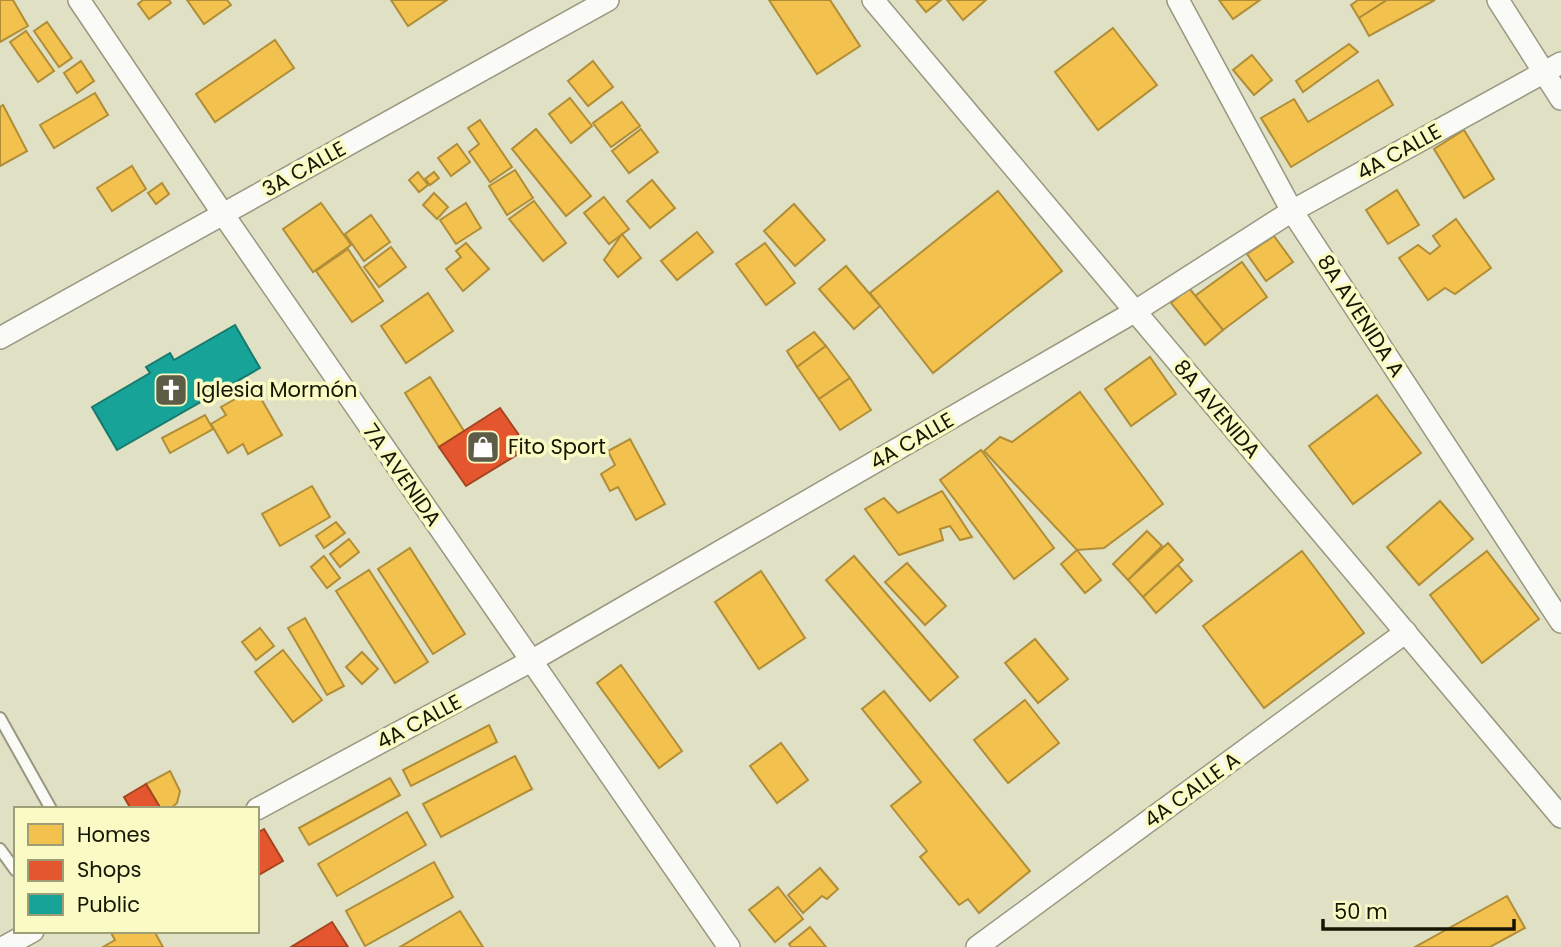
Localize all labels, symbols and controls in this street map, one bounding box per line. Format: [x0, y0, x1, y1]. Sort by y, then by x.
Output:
street label: 4A CALLE [1351, 117, 1446, 187]
street label: 3A CALLE [257, 134, 351, 203]
street label: 8A AVENIDA A [1311, 249, 1412, 383]
street label: 8A AVENIDA [1167, 353, 1267, 464]
church icon: Iglesia Mormón [152, 371, 190, 409]
place label: Iglesia Mormón [196, 375, 357, 404]
street label: 4A CALLE [865, 405, 959, 476]
street label: 7A AVENIDA [356, 418, 448, 532]
shop icon: Fito Sport [464, 428, 502, 466]
place label: Fito Sport [508, 432, 606, 461]
street label: 4A CALLE [371, 687, 466, 756]
street label: 4A CALLE A [1138, 745, 1246, 834]
legend [14, 807, 259, 933]
text: Homes [77, 820, 151, 849]
text: Shops [77, 855, 141, 884]
scale bar [1323, 888, 1514, 932]
text: Public [77, 890, 140, 919]
text: 50 m [1334, 897, 1388, 926]

